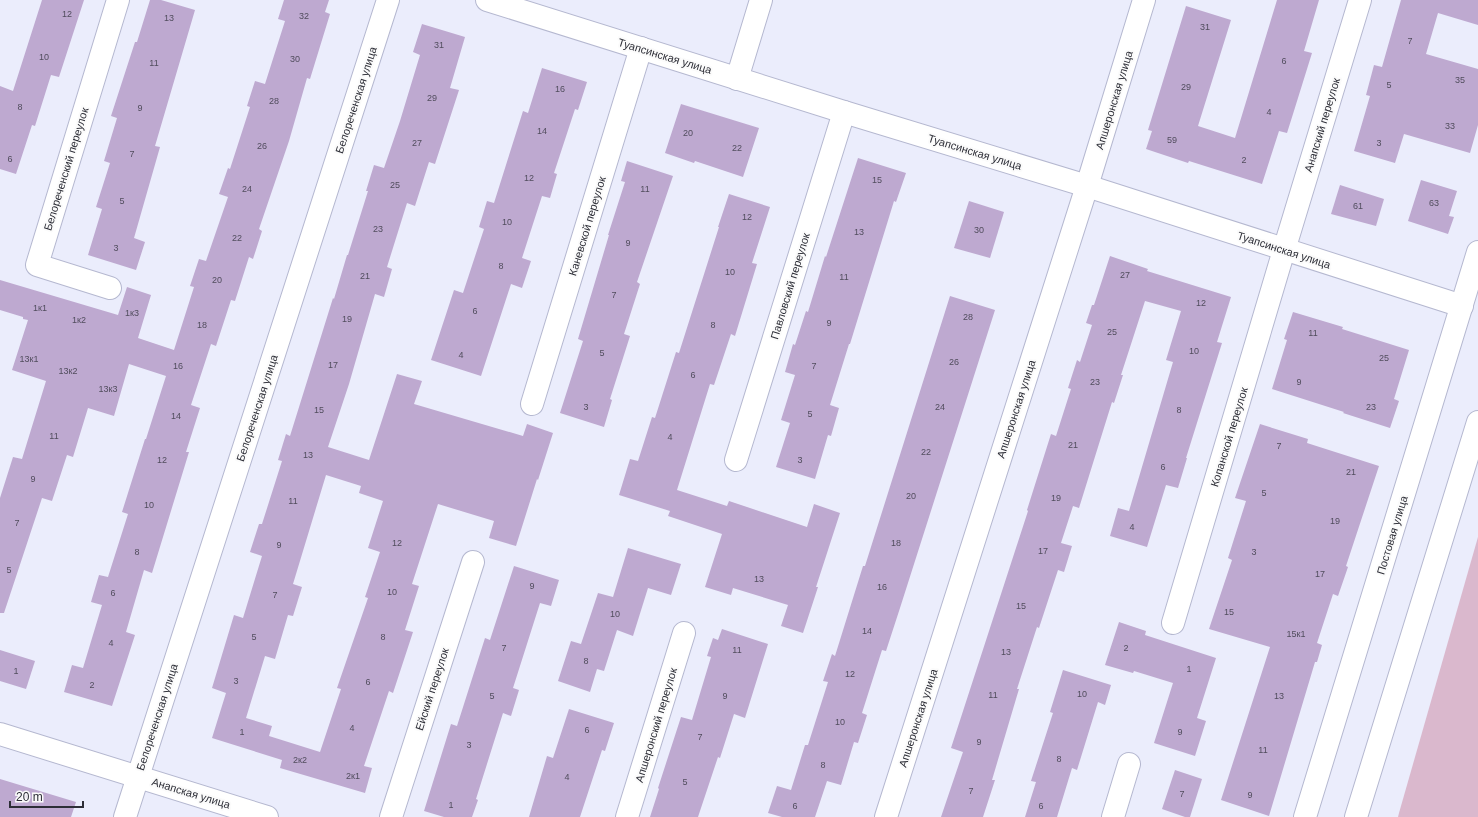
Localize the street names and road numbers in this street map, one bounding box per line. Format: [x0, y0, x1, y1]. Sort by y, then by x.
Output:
street label: Туапсинская улица [617, 36, 714, 76]
street label: Белореченская улица [333, 44, 379, 155]
street label: Апшеронская улица [1093, 48, 1135, 151]
street label: Анапский переулок [1302, 76, 1342, 174]
street label: Белореченский переулок [42, 106, 91, 232]
street label: Туапсинская улица [927, 132, 1024, 172]
street label: Каневской переулок [566, 175, 608, 277]
street label: Туапсинская улица [1236, 229, 1333, 271]
street label: Павловский переулок [768, 231, 812, 341]
street label: Белореченская улица [234, 352, 280, 463]
street label: Апшеронская улица [994, 358, 1038, 460]
street label: Копанской переулок [1208, 386, 1250, 488]
street label: Постовая улица [1374, 493, 1410, 576]
street label: Ейский переулок [413, 646, 451, 732]
street label: Белореченская улица [134, 661, 180, 772]
street label: Апшеронский переулок [633, 666, 679, 784]
street label: Апшеронская улица [896, 667, 940, 769]
street label: Анапская улица [150, 775, 233, 811]

